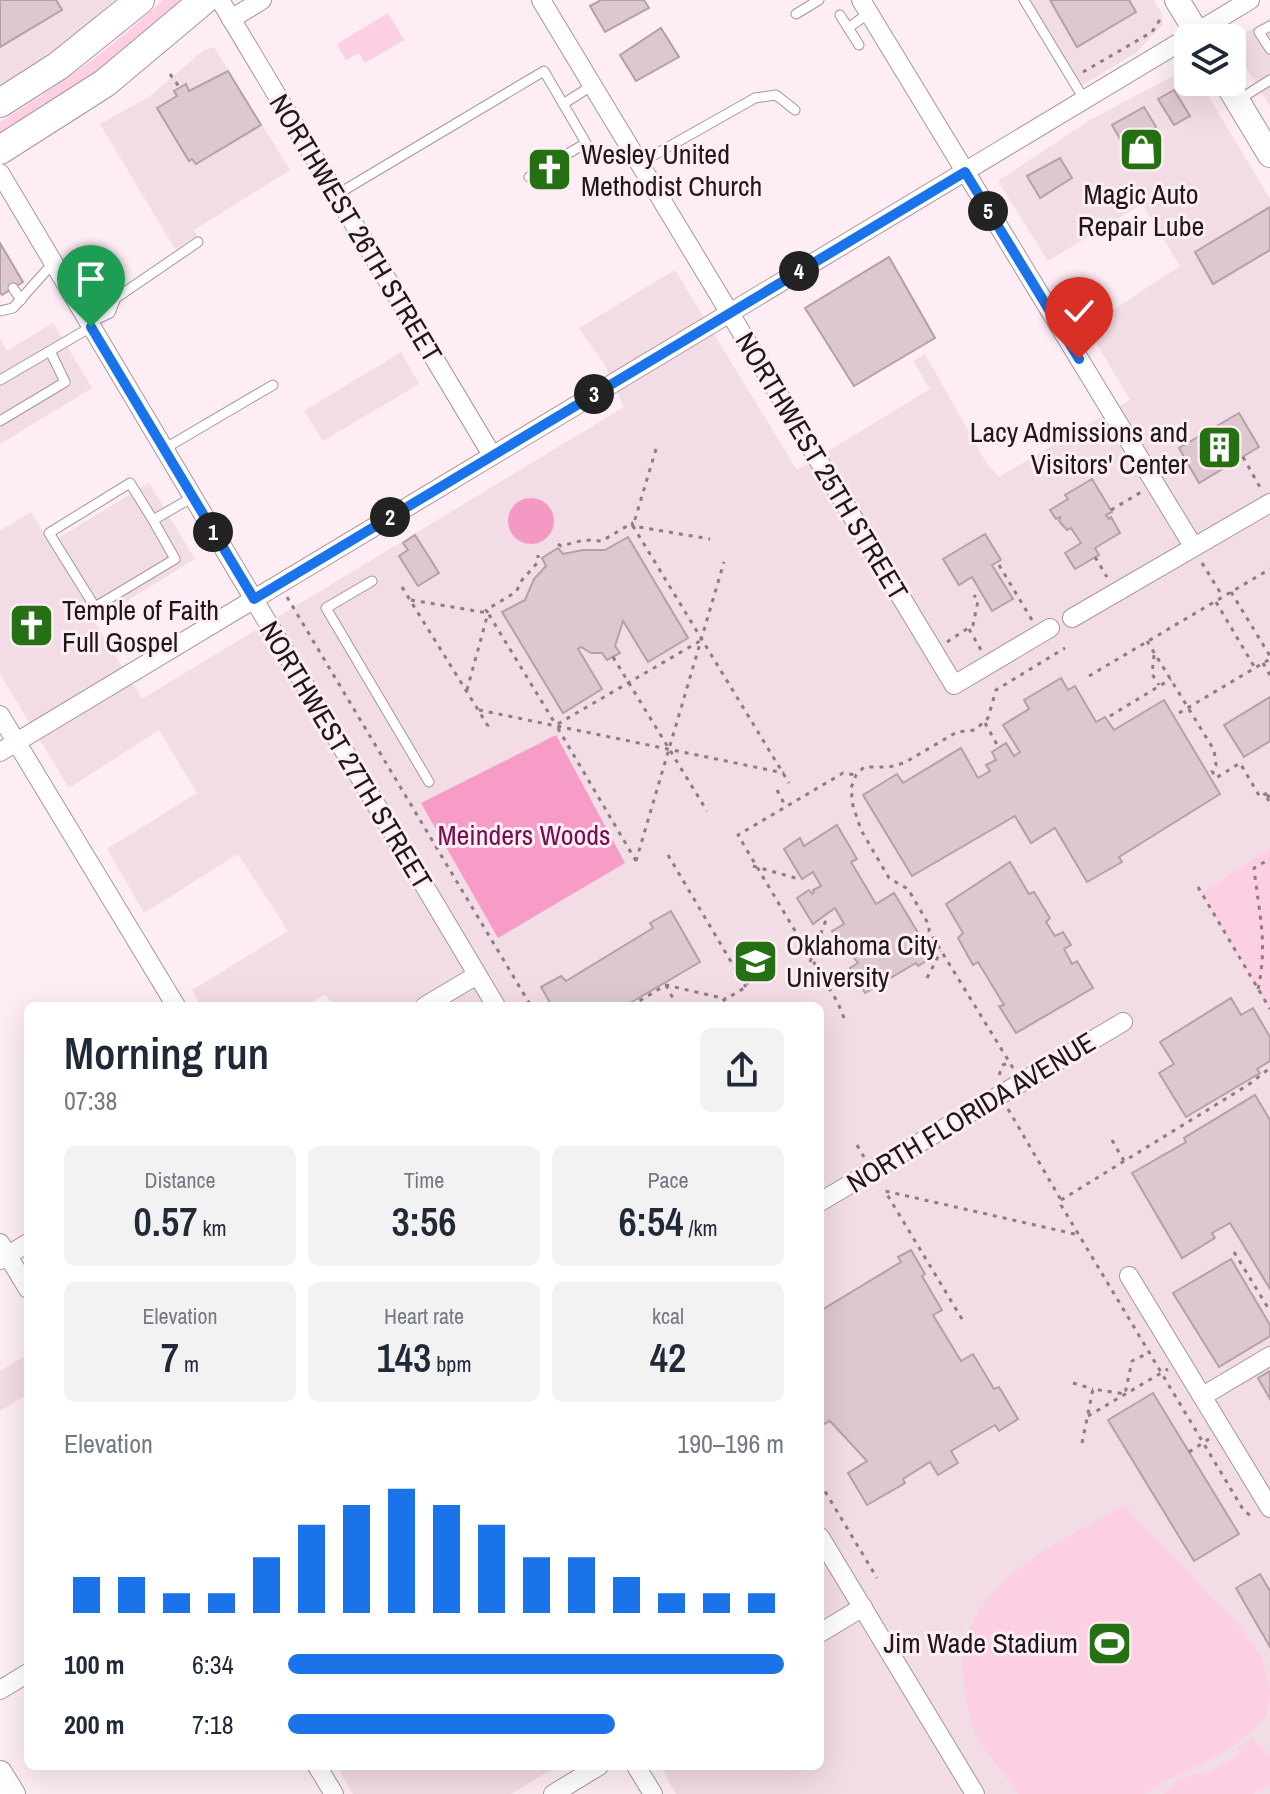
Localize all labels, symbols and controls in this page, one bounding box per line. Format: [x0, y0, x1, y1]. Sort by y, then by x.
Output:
map controls [1174, 24, 1246, 96]
button: layers [1174, 24, 1246, 96]
street label: NORTHWEST 26TH STREET [261, 87, 451, 369]
shop icon: Magic Auto Repair Lube [1117, 125, 1165, 173]
place label: Wesley United Methodist Church [581, 135, 762, 205]
church icon: Wesley United Methodist Church [526, 146, 574, 194]
place label: Magic Auto Repair Lube [1078, 175, 1204, 245]
pin: 5 [968, 191, 1008, 231]
text: 5 [983, 196, 993, 226]
pin [57, 245, 125, 327]
pin: 4 [779, 251, 819, 291]
text: 4 [794, 256, 804, 286]
icon: arrive [69, 257, 113, 301]
pin [1045, 277, 1113, 359]
icon: check [1057, 289, 1101, 333]
street label: NORTHWEST 25TH STREET [727, 325, 917, 607]
pin: 3 [574, 374, 614, 414]
text: 3 [589, 379, 599, 409]
place label: Lacy Admissions and Visitors' Center [970, 413, 1188, 483]
building icon: Lacy Admissions and Visitors' Center [1195, 424, 1243, 472]
pin: 2 [370, 497, 410, 537]
text: 2 [385, 502, 395, 532]
pin: 1 [193, 512, 233, 552]
text: 1 [208, 517, 218, 547]
place label: Temple of Faith Full Gospel [62, 591, 219, 661]
church icon: Temple of Faith Full Gospel [7, 602, 55, 650]
street label: NORTHWEST 27TH STREET [251, 614, 441, 896]
park label: Meinders Woods [437, 816, 611, 854]
place label: Oklahoma City University [786, 926, 938, 996]
school or university icon: Oklahoma City University [731, 937, 779, 985]
text: Morning run [64, 1023, 269, 1083]
street label: NORTH FLORIDA AVENUE [840, 1023, 1102, 1201]
button: share [700, 1028, 784, 1112]
text: 07:38 [64, 1083, 117, 1118]
text: Distance [144, 1165, 216, 1195]
text: Time [404, 1165, 444, 1195]
text: Pace [647, 1165, 689, 1195]
text: 0.57 [134, 1195, 197, 1248]
text: 3:56 [391, 1195, 457, 1248]
text: 6:54 [618, 1195, 683, 1248]
text: km [197, 1213, 226, 1243]
text: /km [683, 1213, 718, 1243]
text: Elevation [142, 1301, 218, 1331]
text: Heart rate [384, 1301, 464, 1331]
text: kcal [652, 1301, 684, 1331]
text: 7 [161, 1331, 179, 1384]
text: 143 [377, 1331, 431, 1384]
text: 42 [650, 1331, 686, 1384]
text: m [179, 1349, 199, 1379]
text: bpm [431, 1349, 471, 1379]
text: Elevation [64, 1426, 153, 1461]
text: 190–196 m [677, 1426, 784, 1461]
sports icon: Jim Wade Stadium [1085, 1619, 1133, 1667]
place label: Jim Wade Stadium [884, 1624, 1078, 1662]
text: 100 m [64, 1647, 124, 1682]
text: 6:34 [192, 1647, 234, 1682]
text: 200 m [64, 1707, 124, 1742]
text: 7:18 [192, 1707, 234, 1742]

